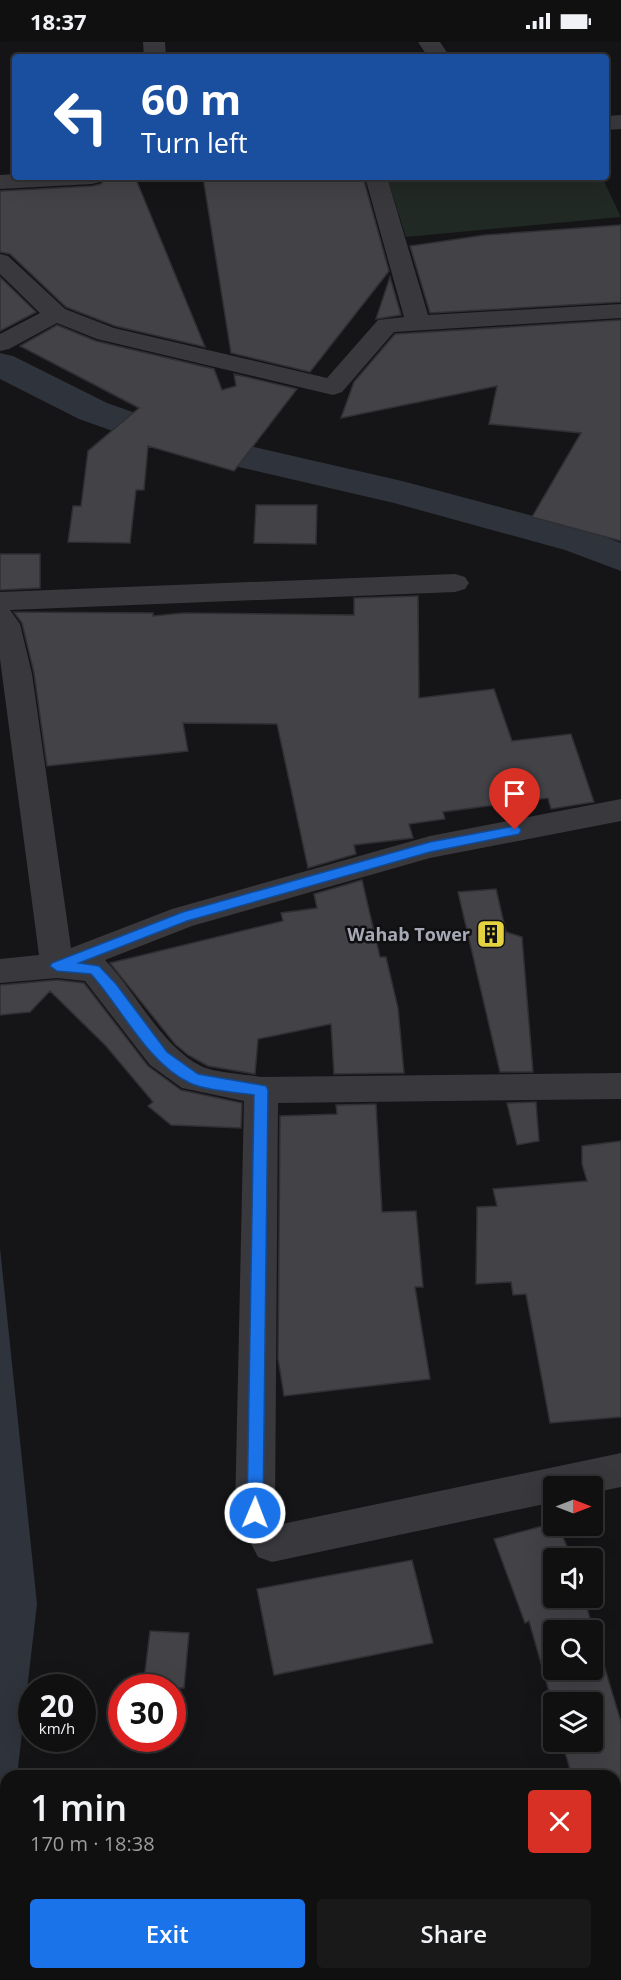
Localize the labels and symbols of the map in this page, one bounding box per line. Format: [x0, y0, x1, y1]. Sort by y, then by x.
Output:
pin [489, 768, 540, 830]
building icon: Wahab Tower [475, 918, 507, 950]
place label: Wahab Tower [347, 922, 470, 946]
north arrow [543, 1476, 603, 1536]
position arrow [223, 1481, 287, 1545]
speed limit sign: 30 [108, 1674, 186, 1752]

